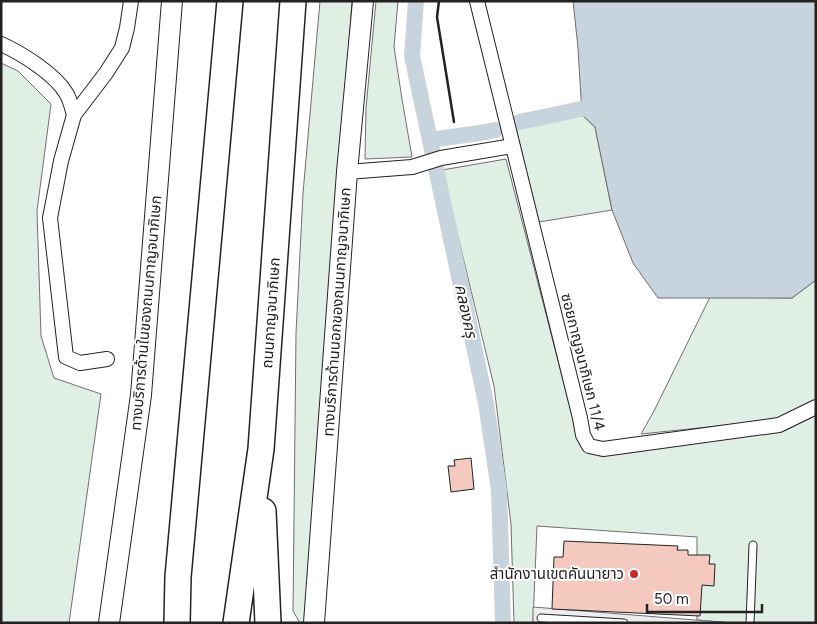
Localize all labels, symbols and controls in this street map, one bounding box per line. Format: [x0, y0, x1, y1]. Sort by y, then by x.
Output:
street label: ทางบริการด้านนอกของถนนกาญจนาภิเษก [319, 187, 355, 437]
street label: ทางบริการด้านในของถนนกาญจนาภิเษก [127, 195, 165, 431]
street label: ถนนกาญจนาภิเษก [258, 257, 284, 369]
water label: คลองครุ [450, 282, 481, 341]
street label: ซอยกาญจนาภิเษก 11/4 [557, 291, 609, 433]
place label: สำนักงานเขตคันนายาว [490, 565, 624, 583]
marker: สำนักงานเขตคันนายาว [628, 568, 640, 580]
scale bar [647, 582, 762, 614]
text: 50 m [654, 590, 689, 608]

